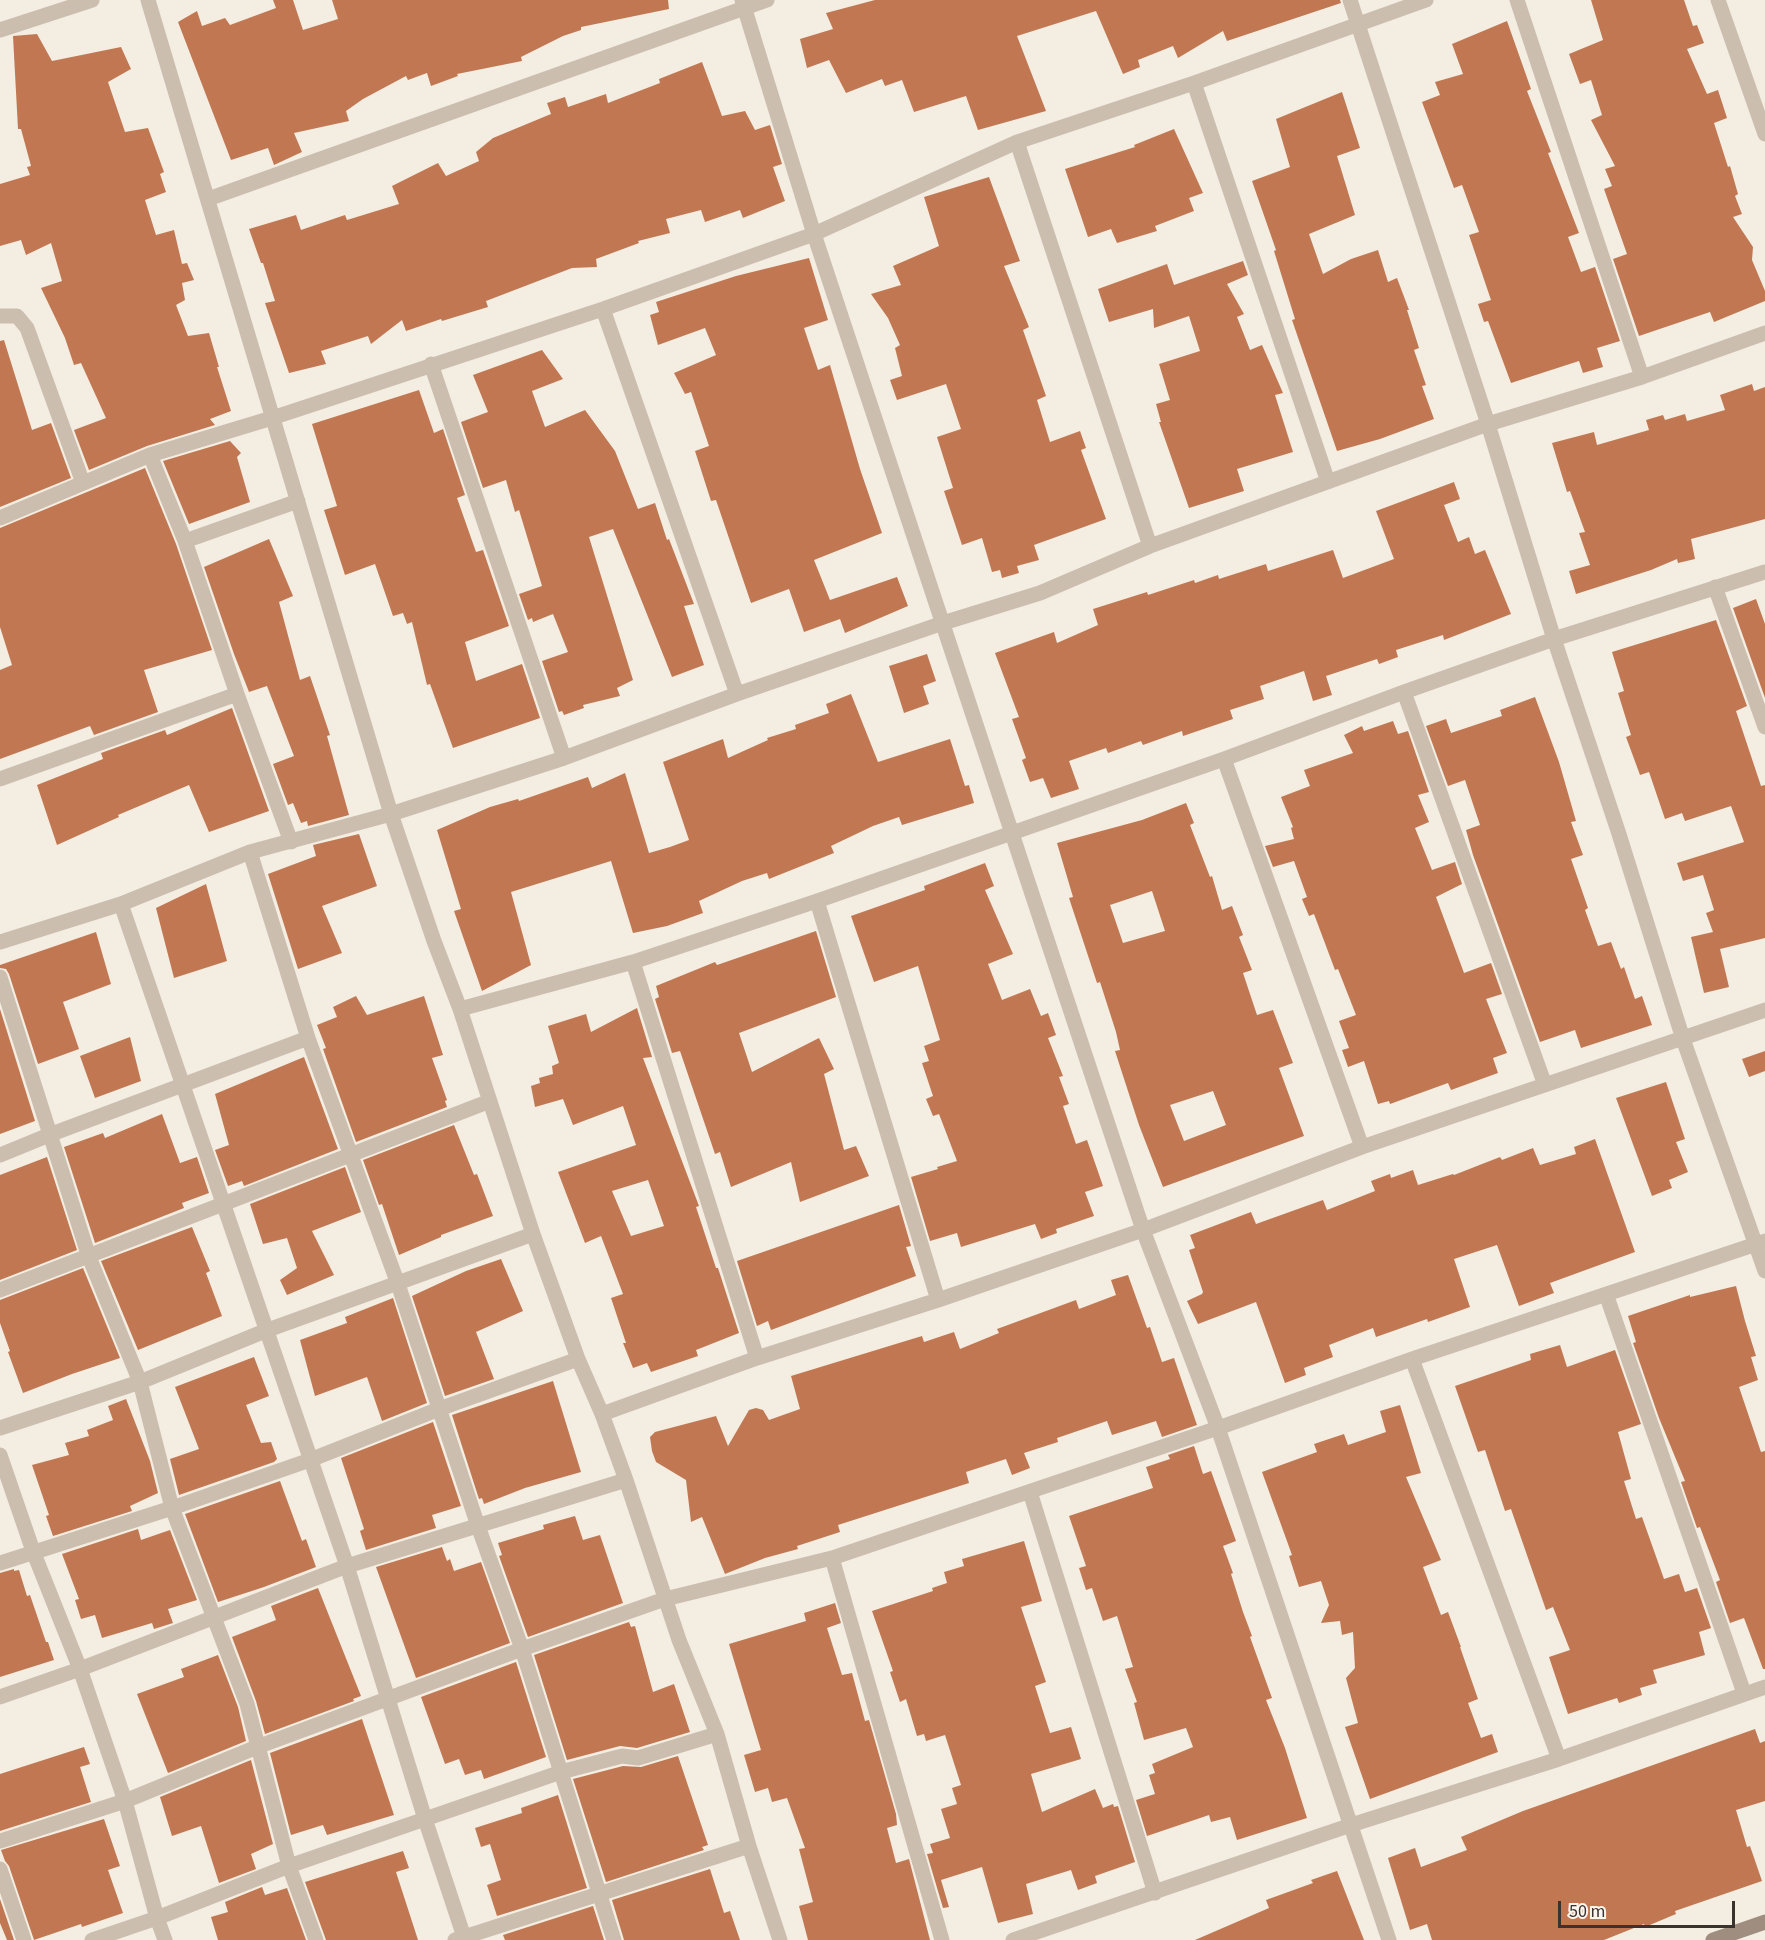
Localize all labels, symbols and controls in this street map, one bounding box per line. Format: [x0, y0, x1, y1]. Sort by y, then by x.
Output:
scale bar [1561, 1889, 1738, 1927]
text: 50 m [1569, 1899, 1605, 1924]

